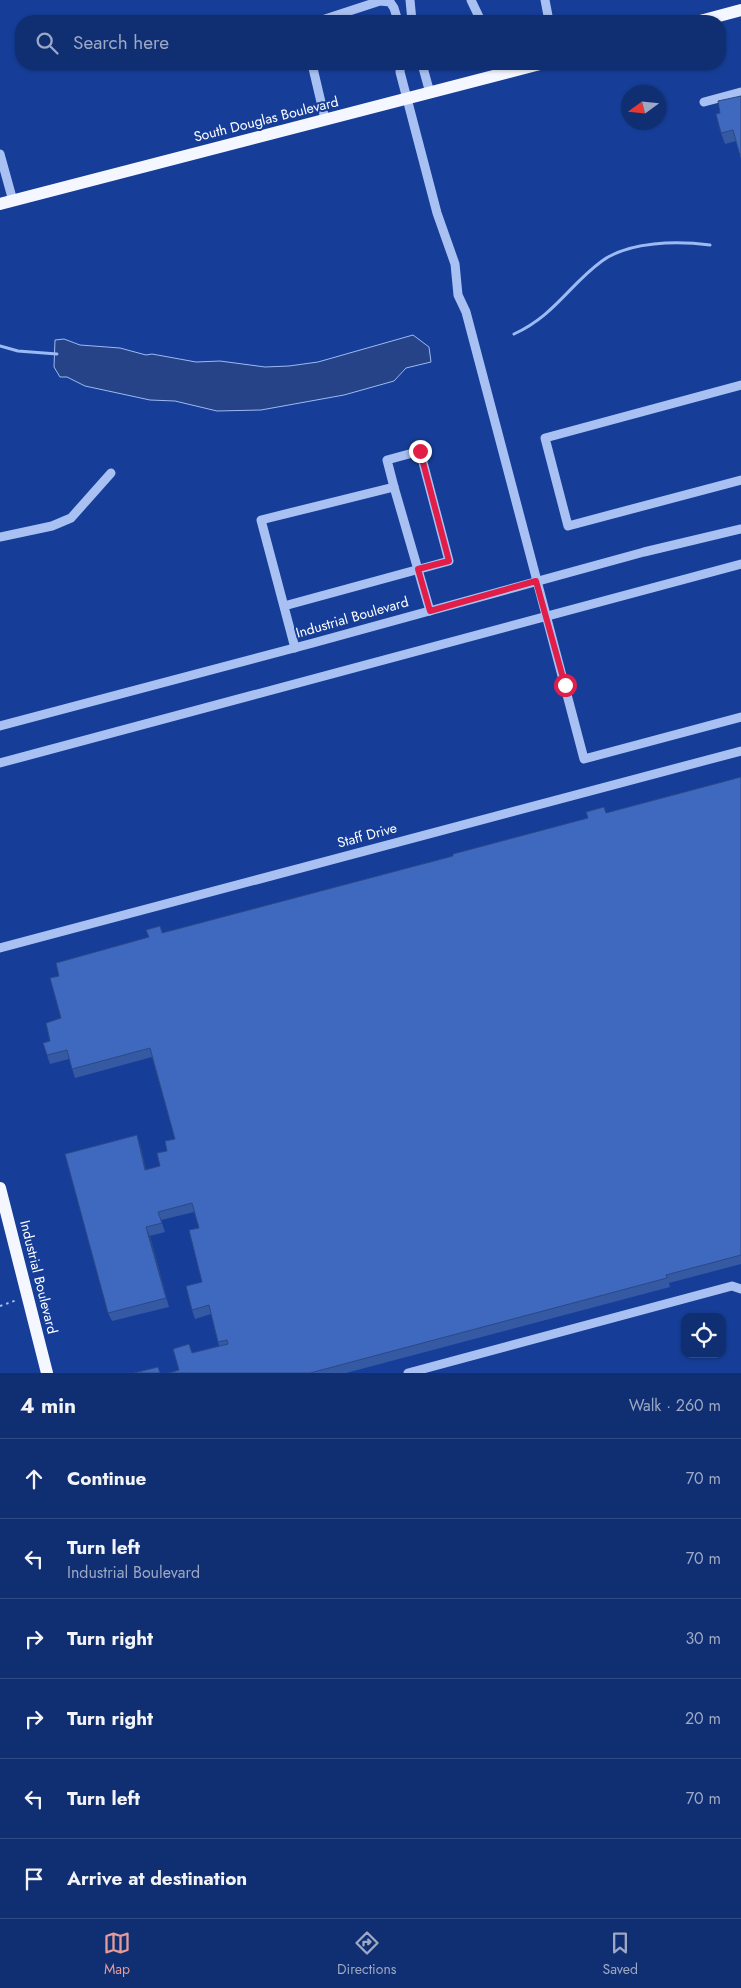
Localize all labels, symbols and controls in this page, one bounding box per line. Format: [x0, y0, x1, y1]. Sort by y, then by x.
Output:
search box [15, 15, 726, 70]
icon: search [33, 29, 61, 57]
text: Search here [73, 29, 169, 56]
north arrow [621, 85, 666, 130]
street label: South Douglas Boulevard [191, 91, 341, 147]
route end [409, 440, 432, 463]
street label: Industrial Boulevard [293, 591, 411, 643]
route start [554, 674, 577, 697]
street label: Staff Drive [335, 817, 399, 853]
street label: Industrial Boulevard [15, 1218, 63, 1336]
map controls [681, 1313, 726, 1358]
button: locate [681, 1313, 726, 1358]
text: 4 min [20, 1391, 76, 1421]
text: Walk · 260 m [629, 1394, 721, 1417]
icon: ahead [20, 1465, 48, 1493]
text: Continue [67, 1465, 146, 1492]
text: 70 m [686, 1467, 721, 1490]
text: Turn left [67, 1534, 140, 1561]
icon: left [20, 1545, 48, 1573]
text: 70 m [686, 1547, 721, 1570]
text: Industrial Boulevard [67, 1561, 200, 1584]
icon: right [20, 1625, 48, 1653]
text: Turn right [67, 1625, 153, 1652]
text: 30 m [685, 1627, 721, 1650]
icon: right [20, 1705, 48, 1733]
text: Turn right [67, 1705, 153, 1732]
text: 20 m [685, 1707, 721, 1730]
icon: left [20, 1785, 48, 1813]
text: Turn left [67, 1785, 140, 1812]
text: 70 m [686, 1787, 721, 1810]
icon: arrive [20, 1865, 48, 1893]
text: Arrive at destination [67, 1865, 247, 1892]
tab: Map [103, 1929, 131, 1979]
tab: Directions [337, 1929, 396, 1979]
tab: Saved [602, 1929, 638, 1979]

